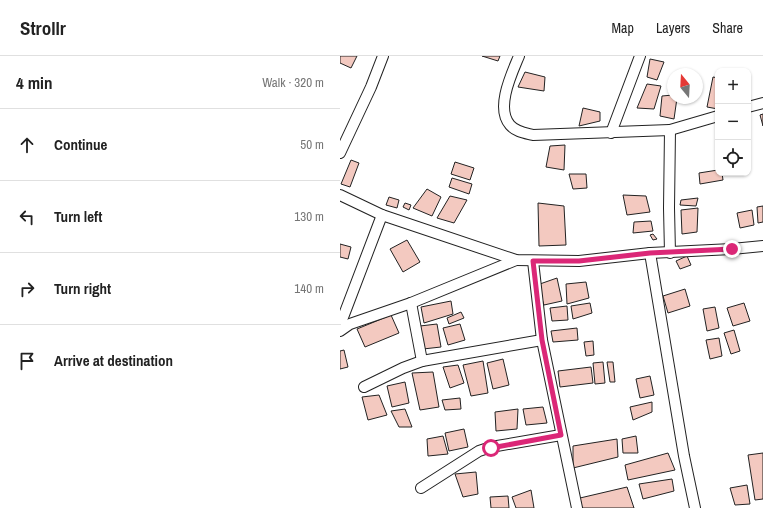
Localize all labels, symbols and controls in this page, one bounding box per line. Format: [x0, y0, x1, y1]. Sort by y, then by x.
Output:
text: Strollr [20, 15, 66, 41]
text: Map [612, 19, 634, 37]
text: Layers [656, 19, 690, 37]
text: Share [712, 19, 743, 37]
north arrow [667, 68, 703, 104]
map controls [715, 68, 751, 176]
button: + [715, 68, 751, 104]
text: 4 min [16, 71, 52, 94]
text: Walk · 320 m [262, 74, 324, 91]
button: − [715, 104, 751, 140]
icon: ahead [16, 134, 38, 156]
text: Continue [54, 134, 107, 155]
text: 50 m [300, 136, 324, 153]
button: locate [715, 140, 751, 176]
icon: left [16, 206, 38, 228]
text: Turn left [54, 206, 102, 227]
text: 130 m [294, 208, 324, 225]
route end [723, 240, 741, 258]
icon: right [16, 278, 38, 300]
text: Turn right [54, 278, 111, 299]
text: 140 m [294, 280, 324, 297]
icon: arrive [16, 350, 38, 372]
text: Arrive at destination [54, 350, 173, 371]
route start [482, 439, 500, 457]

